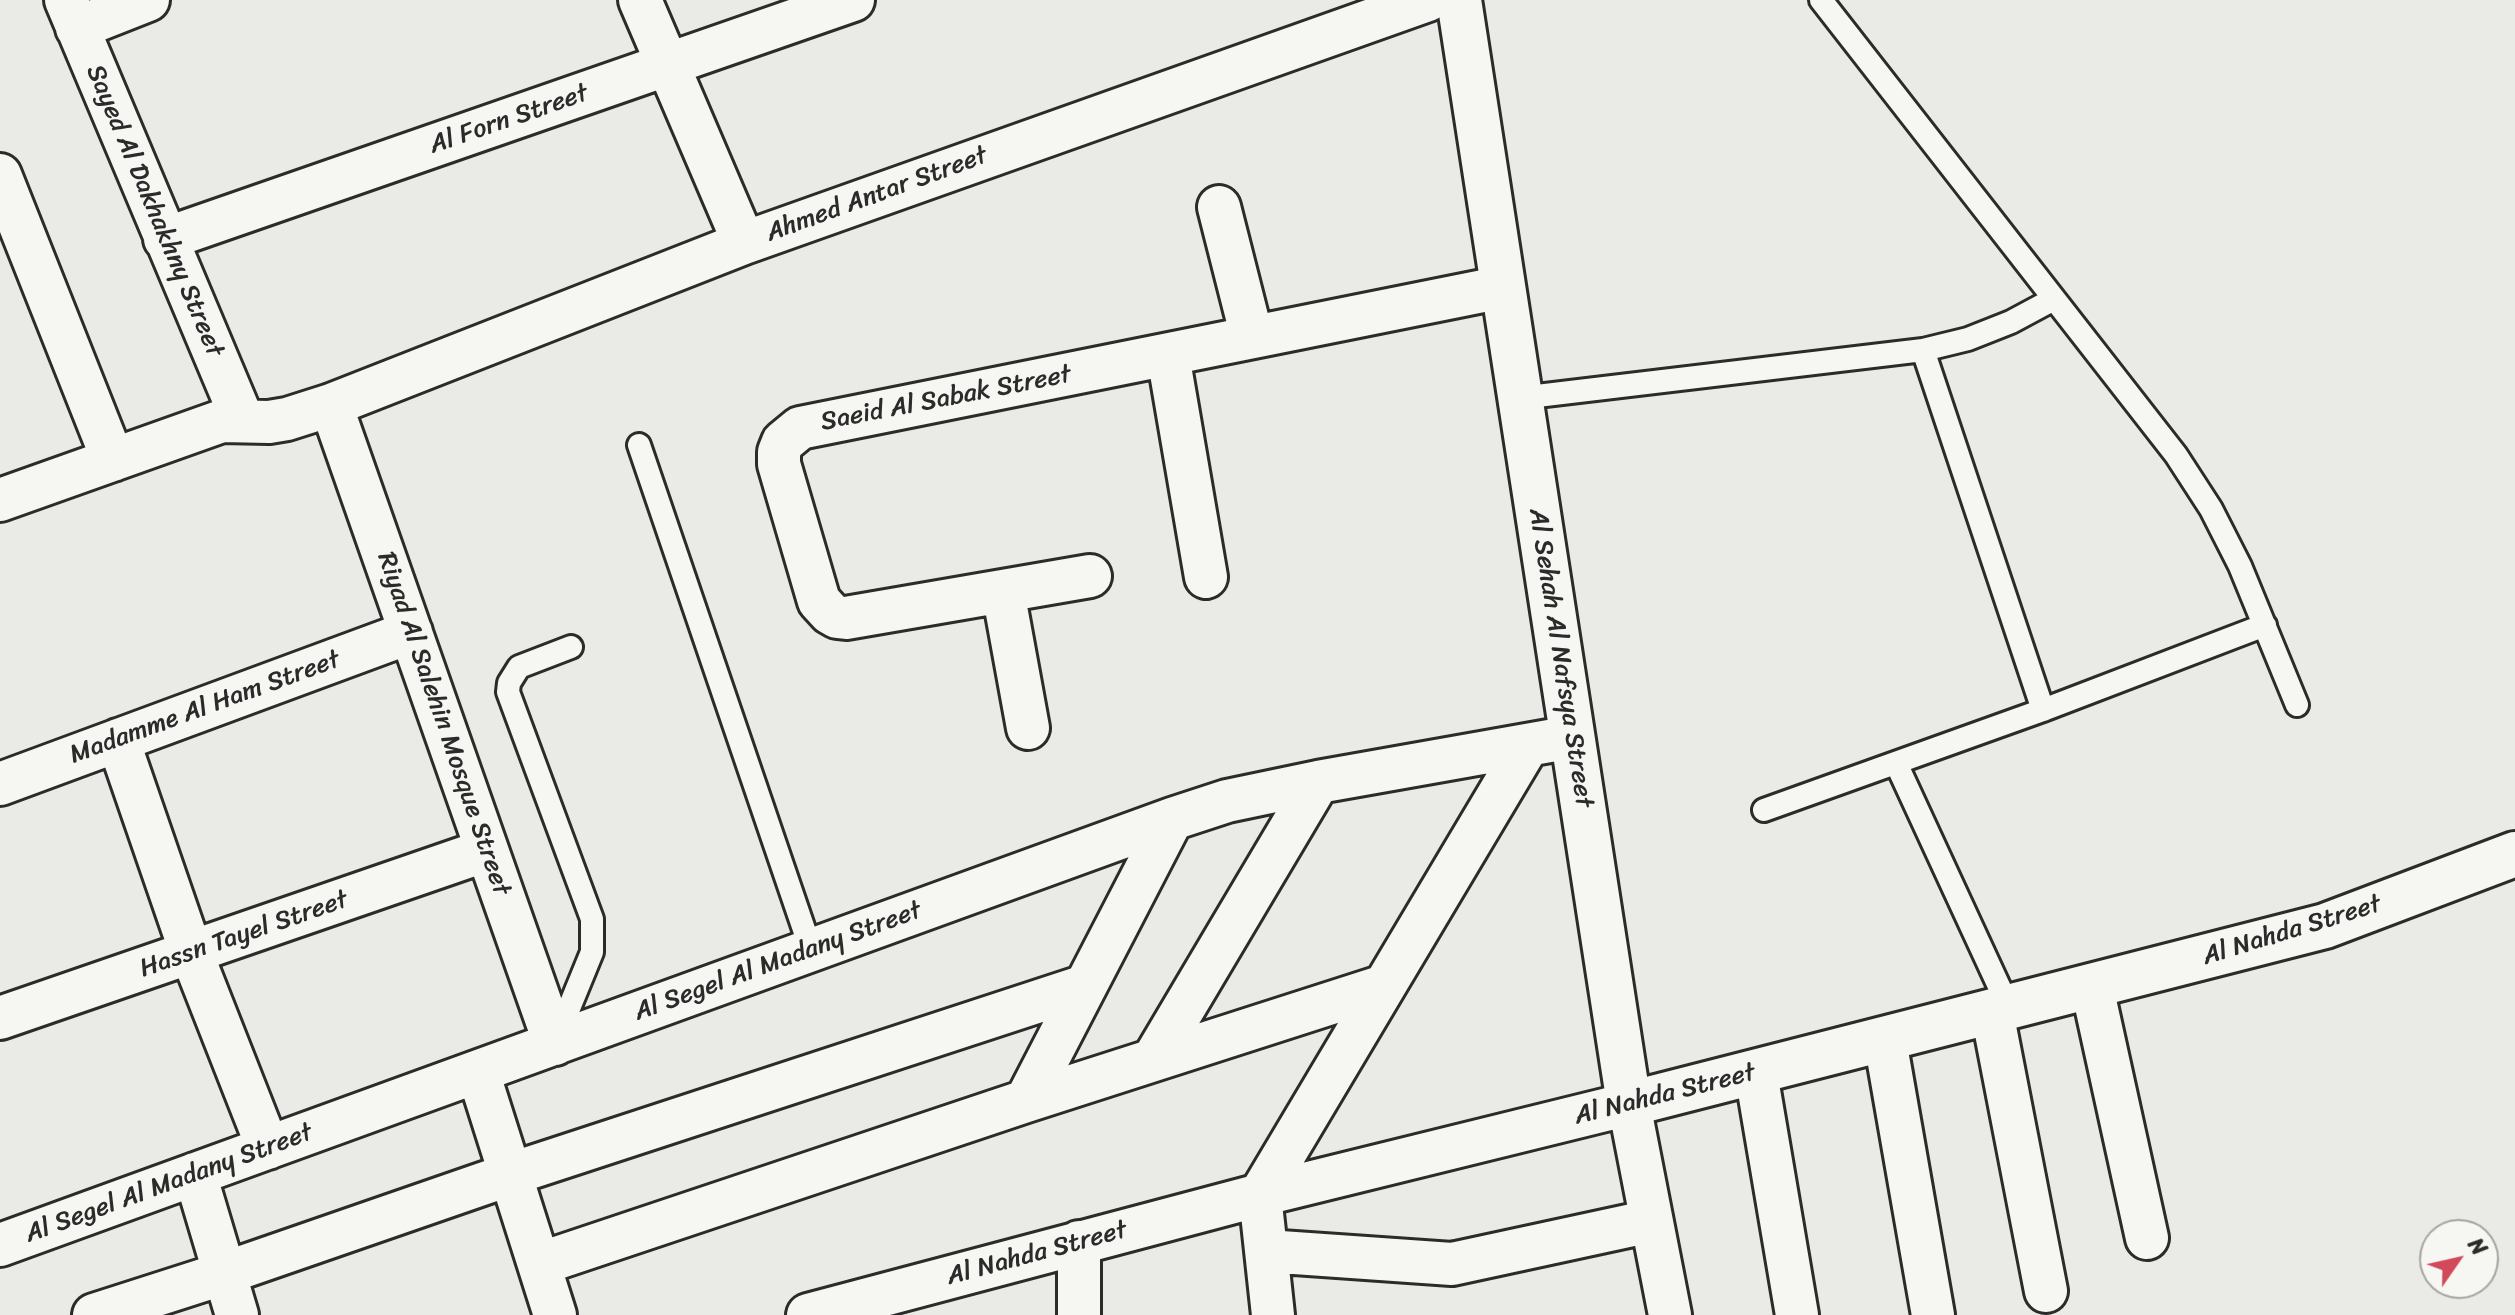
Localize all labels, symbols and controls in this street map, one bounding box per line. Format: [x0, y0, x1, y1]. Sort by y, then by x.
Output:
street label: Sayed Al Dakhakhny Street [78, 60, 230, 362]
street label: Al Forn Street [426, 78, 592, 162]
street label: Ahmed Antar Street [762, 141, 992, 249]
street label: Saeid Al Sabak Street [818, 359, 1074, 439]
street label: Al Sehah Al Nafsya Street [1521, 506, 1599, 810]
street label: Riyad Al Salehin Mosque Street [370, 548, 516, 900]
street label: Madamme Al Ham Street [66, 645, 344, 771]
street label: Hassn Tayel Street [136, 885, 352, 985]
street label: Al Nahda Street [2199, 889, 2385, 973]
street label: Al Segel Al Madany Street [630, 895, 926, 1029]
street label: Al Nahda Street [1571, 1057, 1759, 1133]
street label: Al Segel Al Madany Street [21, 1117, 317, 1251]
street label: Al Nahda Street [944, 1215, 1130, 1293]
north arrow [2419, 1219, 2499, 1299]
text: N [2457, 1229, 2498, 1264]

